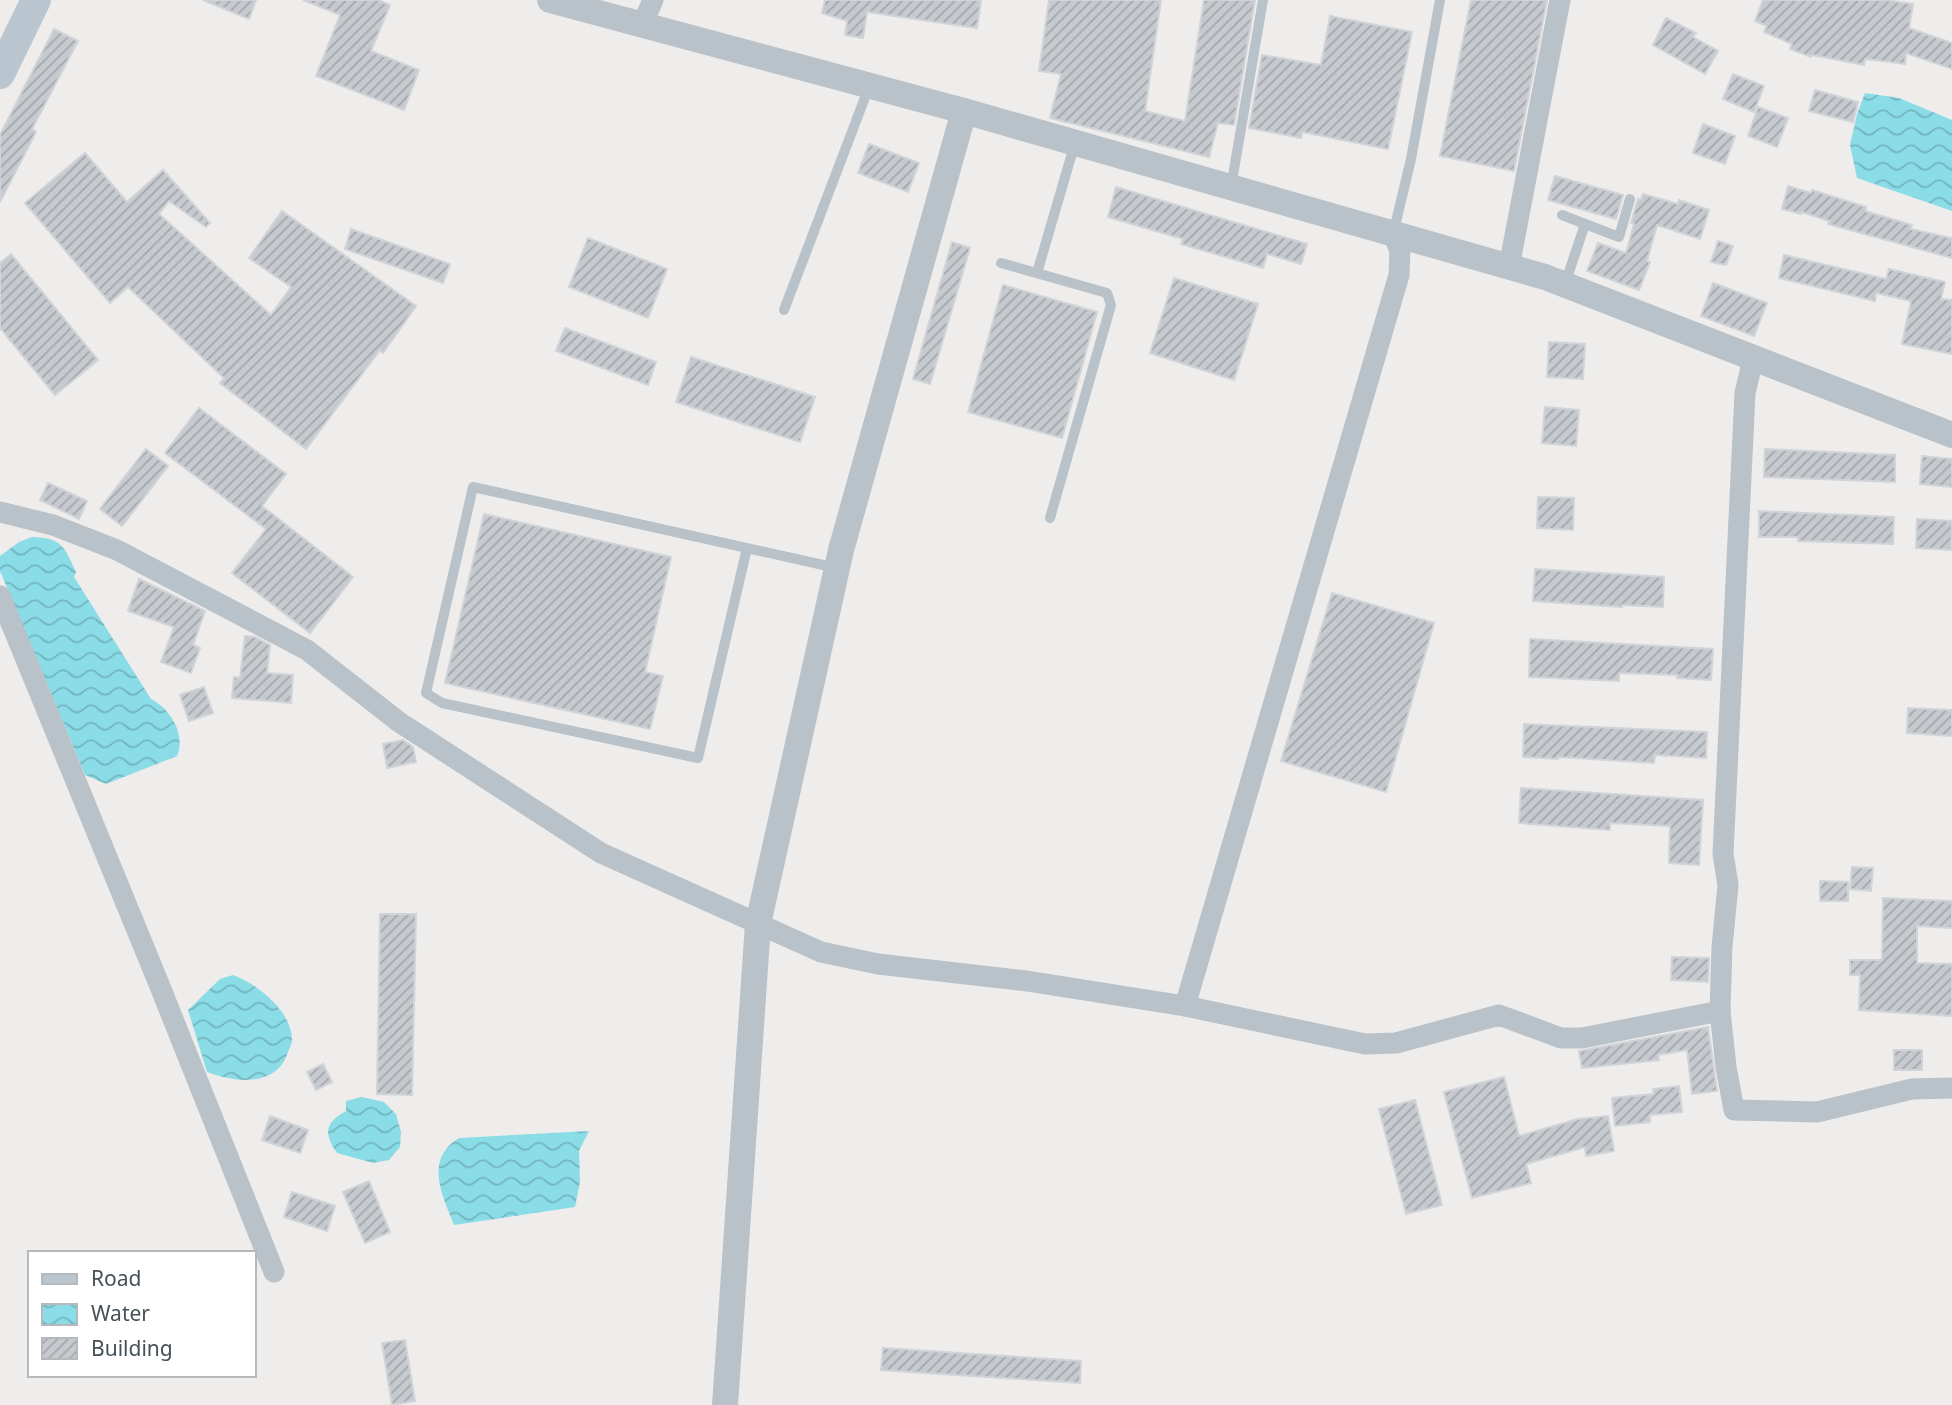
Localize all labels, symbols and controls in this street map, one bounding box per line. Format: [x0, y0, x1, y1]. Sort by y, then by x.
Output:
legend [28, 1251, 256, 1377]
text: Road [91, 1264, 141, 1292]
text: Water [91, 1299, 150, 1327]
text: Building [91, 1334, 173, 1362]

